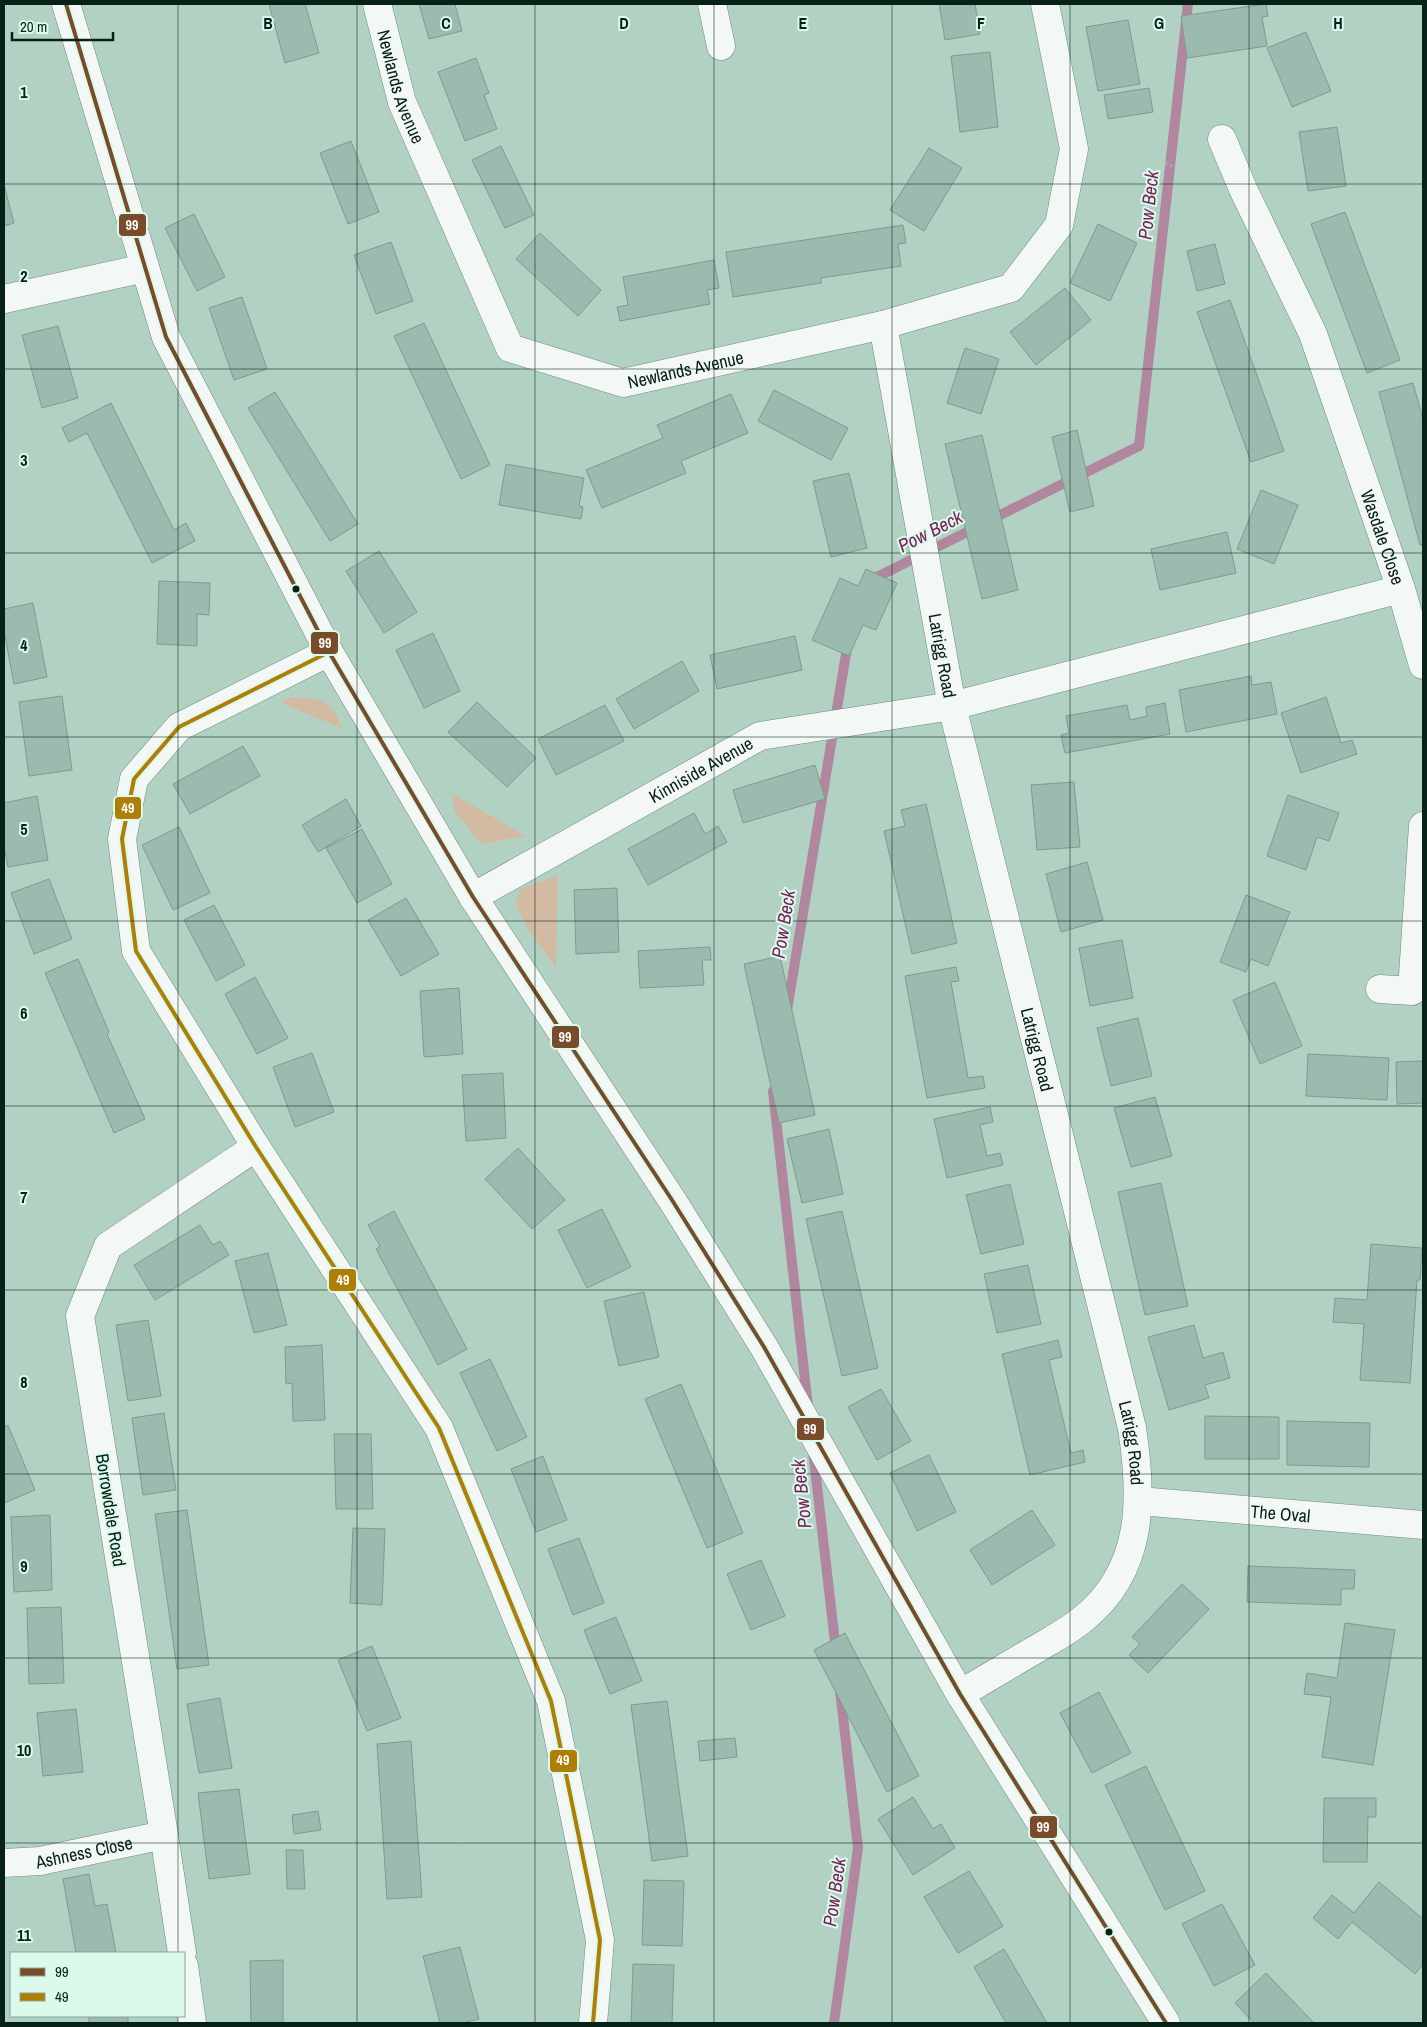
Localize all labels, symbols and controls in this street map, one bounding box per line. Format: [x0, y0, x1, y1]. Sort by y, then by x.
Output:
scale bar [12, 10, 114, 42]
text: B [263, 12, 273, 34]
text: C [441, 12, 451, 34]
text: D [619, 12, 629, 34]
text: E [799, 12, 808, 34]
text: F [977, 12, 985, 34]
text: G [1154, 12, 1164, 34]
text: H [1333, 12, 1343, 34]
text: 20 m [20, 16, 47, 37]
street label: Newlands Avenue [372, 27, 431, 147]
text: 1 [20, 81, 28, 103]
water label: Pow Beck [1131, 168, 1165, 241]
line badge: 99 [118, 213, 147, 237]
text: 99 [126, 216, 138, 234]
text: 2 [20, 265, 28, 287]
street label: Newlands Avenue [625, 344, 746, 394]
text: 3 [20, 449, 28, 471]
street label: Wasdale Close [1355, 486, 1411, 588]
water label: Pow Beck [893, 503, 968, 558]
unlabelled marker [291, 584, 301, 594]
street label: Latrigg Road [923, 611, 963, 700]
line badge: 99 [310, 631, 339, 655]
text: 4 [20, 634, 28, 656]
text: 99 [319, 634, 331, 652]
street label: Kinniside Avenue [644, 730, 757, 808]
line badge: 49 [114, 796, 142, 820]
text: 49 [122, 799, 134, 817]
text: 5 [20, 818, 28, 840]
water label: Pow Beck [765, 887, 801, 960]
text: 6 [20, 1002, 28, 1024]
street label: Latrigg Road [1015, 1005, 1060, 1094]
line badge: 99 [551, 1025, 580, 1049]
text: 99 [559, 1028, 571, 1046]
text: 7 [20, 1186, 28, 1208]
line badge: 49 [328, 1268, 357, 1292]
text: 49 [337, 1271, 349, 1289]
text: 8 [20, 1371, 28, 1393]
street label: Latrigg Road [1113, 1398, 1150, 1486]
line badge: 99 [796, 1417, 825, 1441]
text: 99 [804, 1420, 816, 1438]
street label: Borrowdale Road [90, 1452, 132, 1568]
water label: Pow Beck [784, 1457, 818, 1530]
street label: The Oval [1250, 1498, 1311, 1528]
text: 9 [20, 1555, 28, 1577]
text: 10 [17, 1739, 31, 1761]
line badge: 49 [549, 1749, 578, 1773]
text: 49 [557, 1751, 569, 1769]
line badge: 99 [1029, 1815, 1058, 1839]
text: 99 [1037, 1818, 1049, 1836]
street label: Ashness Close [32, 1829, 135, 1874]
water label: Pow Beck [816, 1855, 852, 1928]
text: 11 [17, 1924, 32, 1946]
unlabelled marker [1104, 1927, 1114, 1937]
legend [10, 1952, 185, 2017]
text: 99 [55, 1961, 69, 1982]
text: 49 [55, 1986, 69, 2007]

